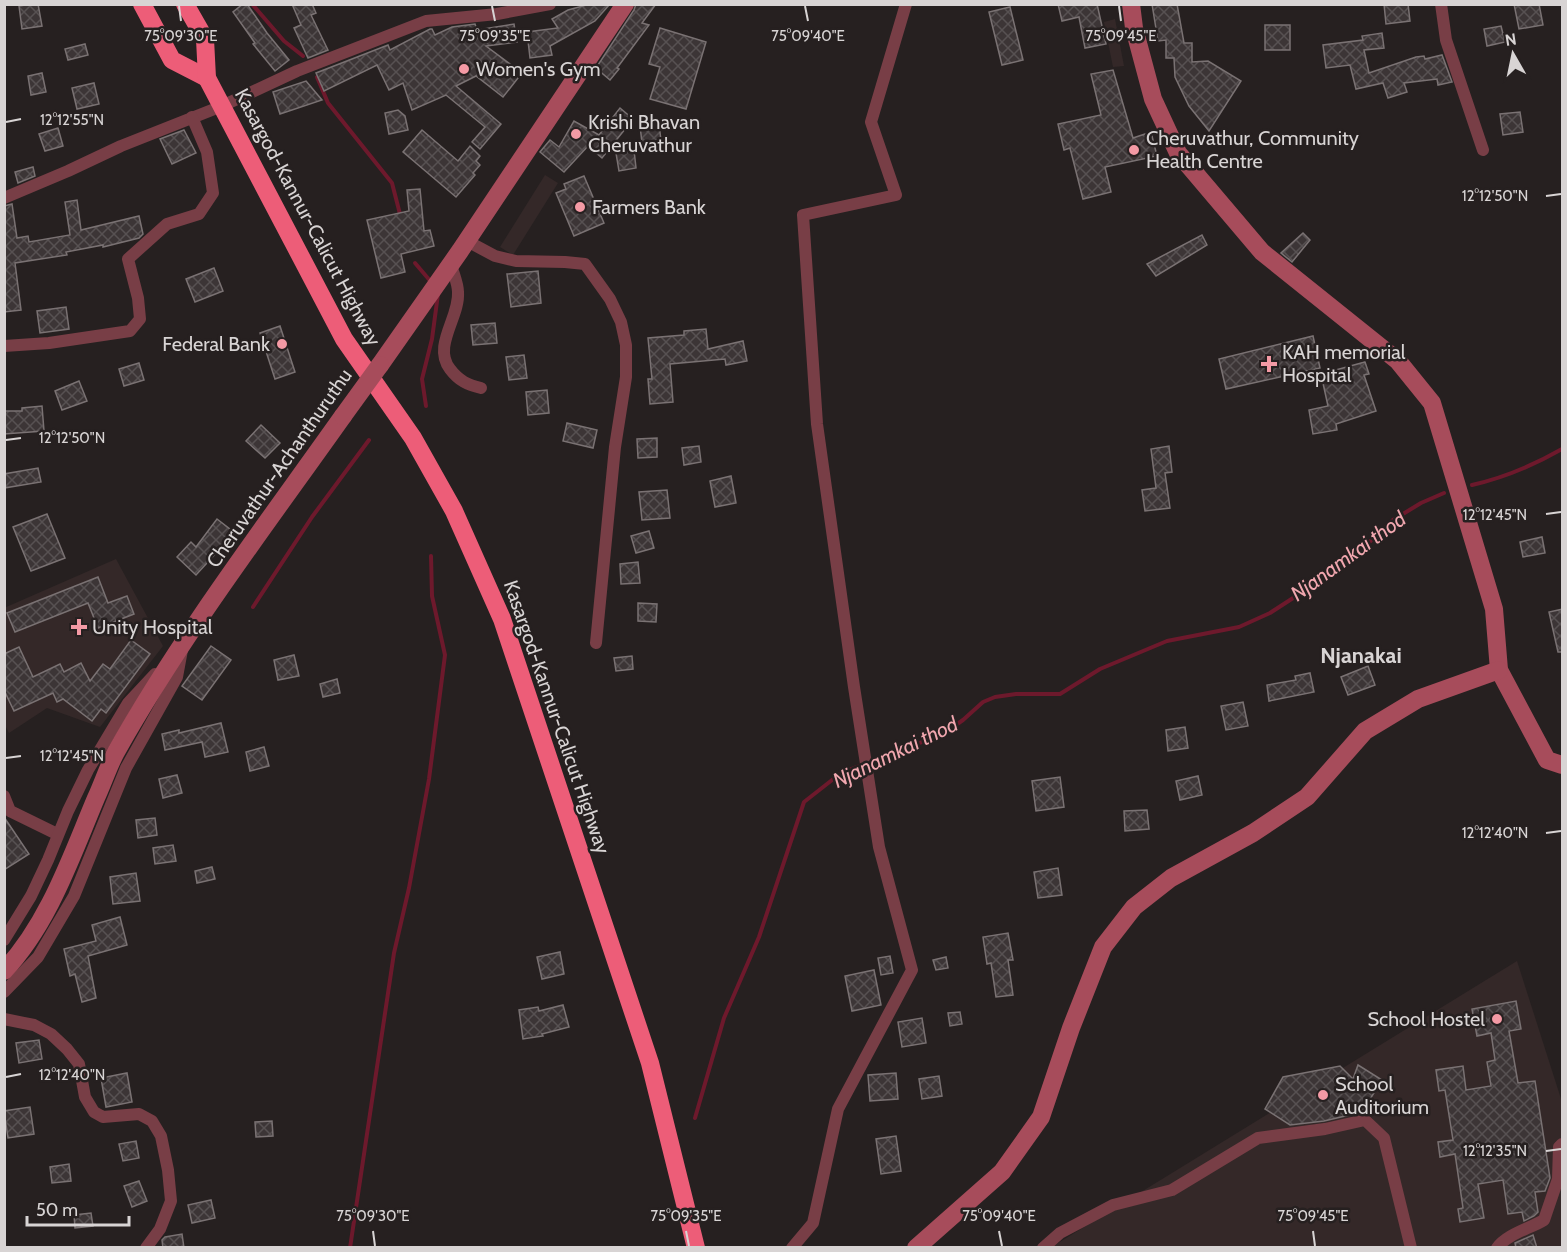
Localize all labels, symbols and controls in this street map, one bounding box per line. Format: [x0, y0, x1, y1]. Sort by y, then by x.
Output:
north arrow [1483, 24, 1543, 84]
text: 75°09'30"E [144, 27, 218, 45]
text: 75°09'35"E [460, 27, 530, 45]
text: 75°09'40"E [771, 27, 845, 45]
text: 75°09'45"E [1085, 27, 1157, 45]
text: N [1504, 29, 1518, 50]
place label: Women's Gym [476, 57, 601, 81]
marker: Women's Gym [457, 62, 471, 76]
street label: Kasargod-Kannur-Calicut Highway [230, 84, 386, 350]
place label: Krishi Bhavan Cheruvathur [588, 110, 700, 157]
text: 12°12'55"N [40, 111, 104, 129]
place label: Cheruvathur, Community Health Centre [1146, 126, 1359, 173]
marker: Krishi Bhavan Cheruvathur [569, 127, 583, 141]
marker: Cheruvathur, Community Health Centre [1127, 143, 1141, 157]
text: 12°12'50"N [1462, 187, 1528, 205]
place label: Farmers Bank [592, 195, 706, 219]
marker: Farmers Bank [573, 200, 587, 214]
place label: Federal Bank [162, 332, 270, 356]
marker: Federal Bank [275, 337, 289, 351]
place label: KAH memorial Hospital [1282, 340, 1406, 387]
marker: KAH memorial Hospital [1260, 355, 1278, 373]
street label: Cheruvathur-Achanthuruthu [201, 364, 357, 572]
text: 12°12'50"N [39, 429, 105, 447]
water label: Njanamkai thod [1286, 505, 1412, 607]
text: 12°12'45"N [1463, 506, 1527, 524]
street label: Kasargod-Kannur-Calicut Highway [499, 577, 615, 857]
place label: Unity Hospital [92, 615, 213, 639]
marker: Unity Hospital [70, 618, 88, 636]
district label: Njanakai [1320, 642, 1402, 669]
water label: Njanamkai thod [828, 710, 963, 794]
text: 12°12'45"N [40, 747, 104, 765]
text: 12°12'40"N [1462, 824, 1528, 842]
place label: School Hostel [1367, 1007, 1485, 1031]
marker: School Hostel [1490, 1012, 1504, 1026]
text: 12°12'40"N [39, 1066, 105, 1084]
place label: School Auditorium [1335, 1072, 1429, 1119]
marker: School Auditorium [1316, 1088, 1330, 1102]
text: 12°12'35"N [1463, 1142, 1527, 1160]
scale bar [27, 1189, 129, 1227]
text: 50 m [36, 1199, 78, 1221]
text: 75°09'30"E [336, 1207, 410, 1225]
text: 75°09'35"E [651, 1207, 721, 1225]
text: 75°09'40"E [962, 1207, 1036, 1225]
text: 75°09'45"E [1277, 1207, 1349, 1225]

